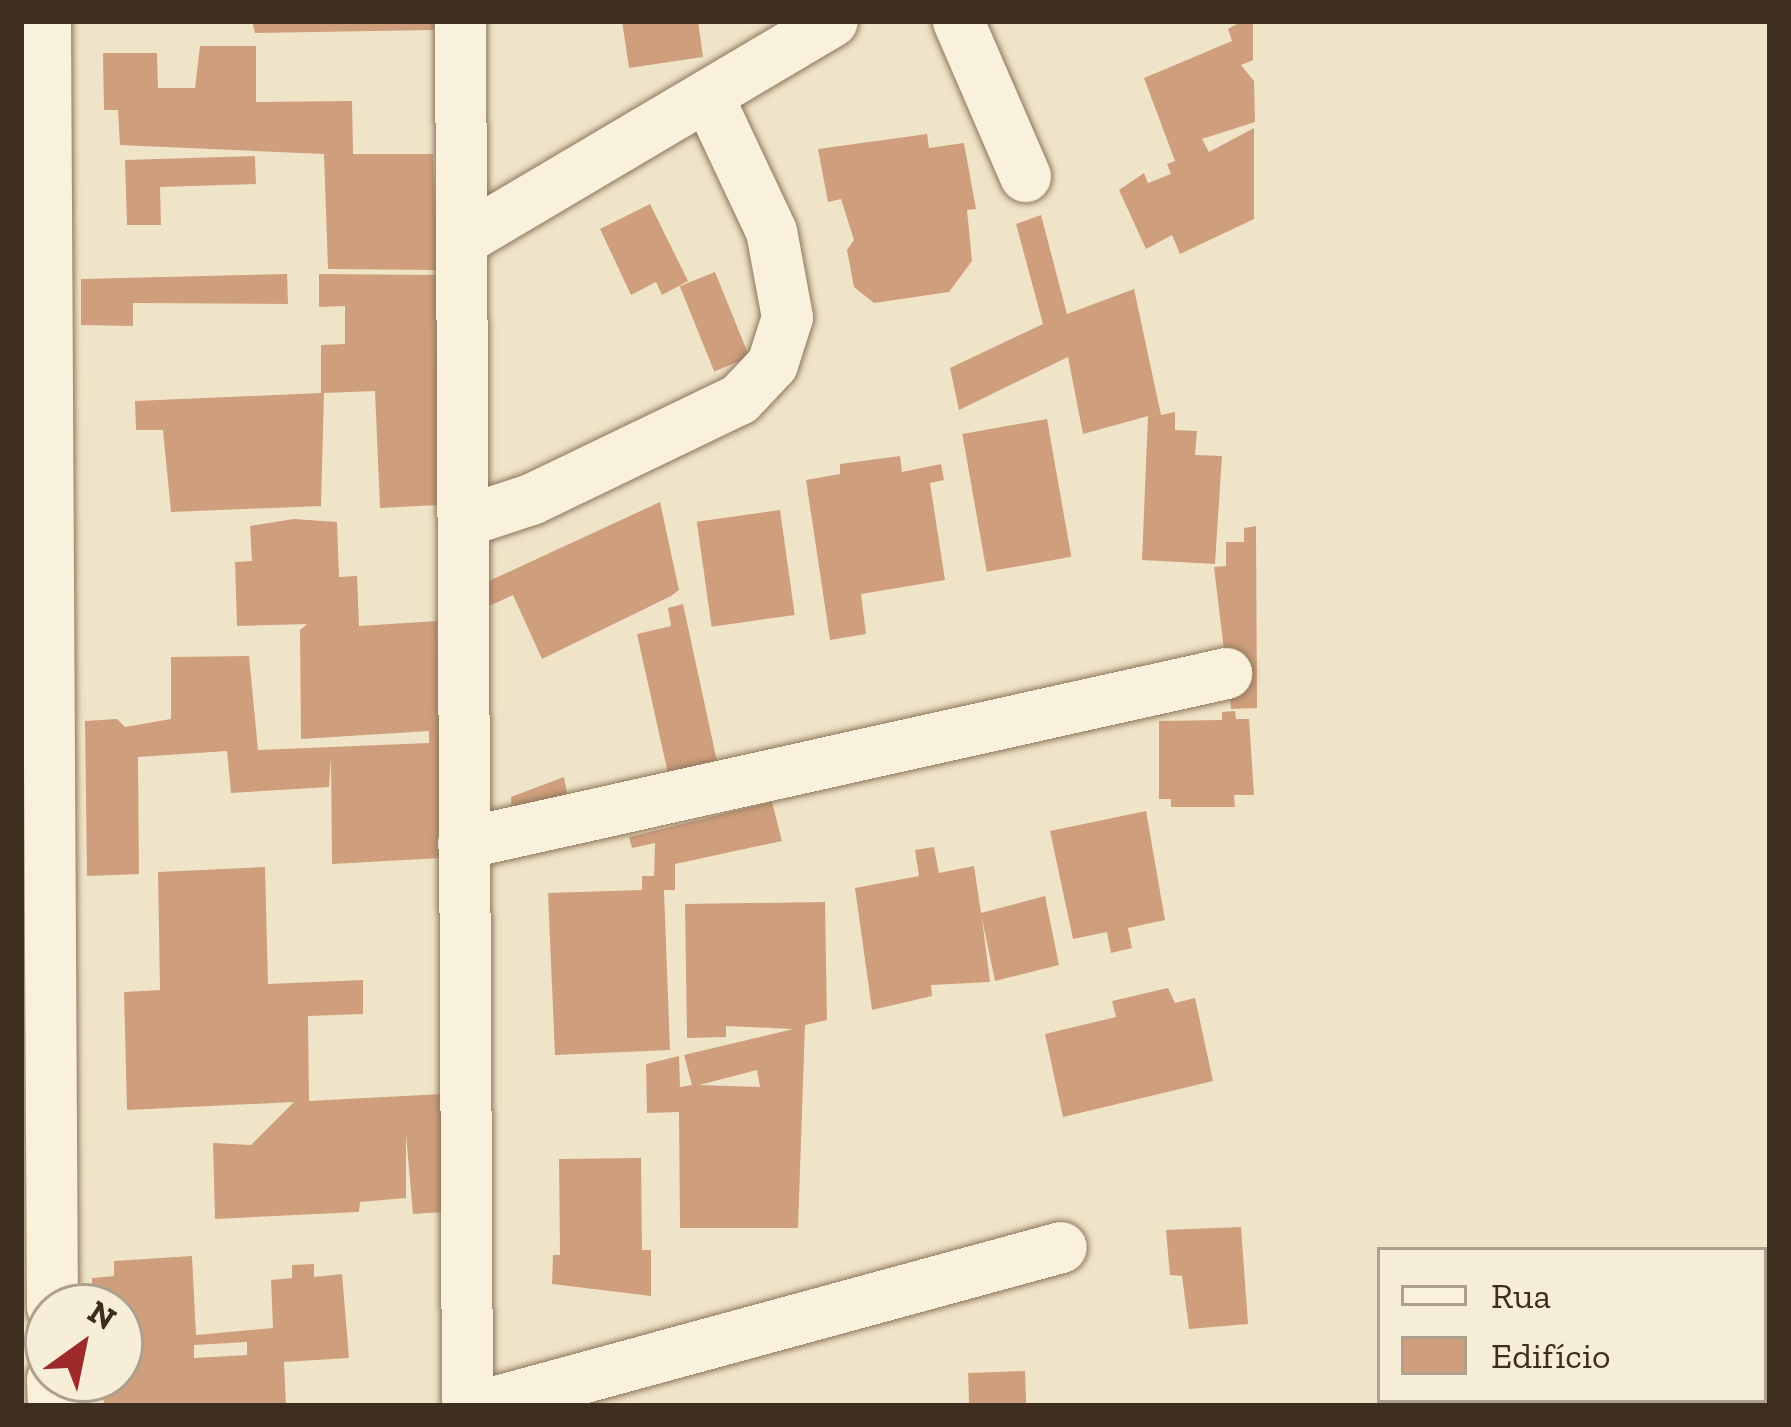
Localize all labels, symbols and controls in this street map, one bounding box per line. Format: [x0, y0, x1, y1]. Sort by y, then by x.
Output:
legend [1377, 1247, 1767, 1403]
text: Rua [1491, 1274, 1551, 1317]
north arrow [24, 1283, 144, 1403]
text: N [81, 1292, 123, 1338]
text: Edifício [1491, 1334, 1610, 1377]

